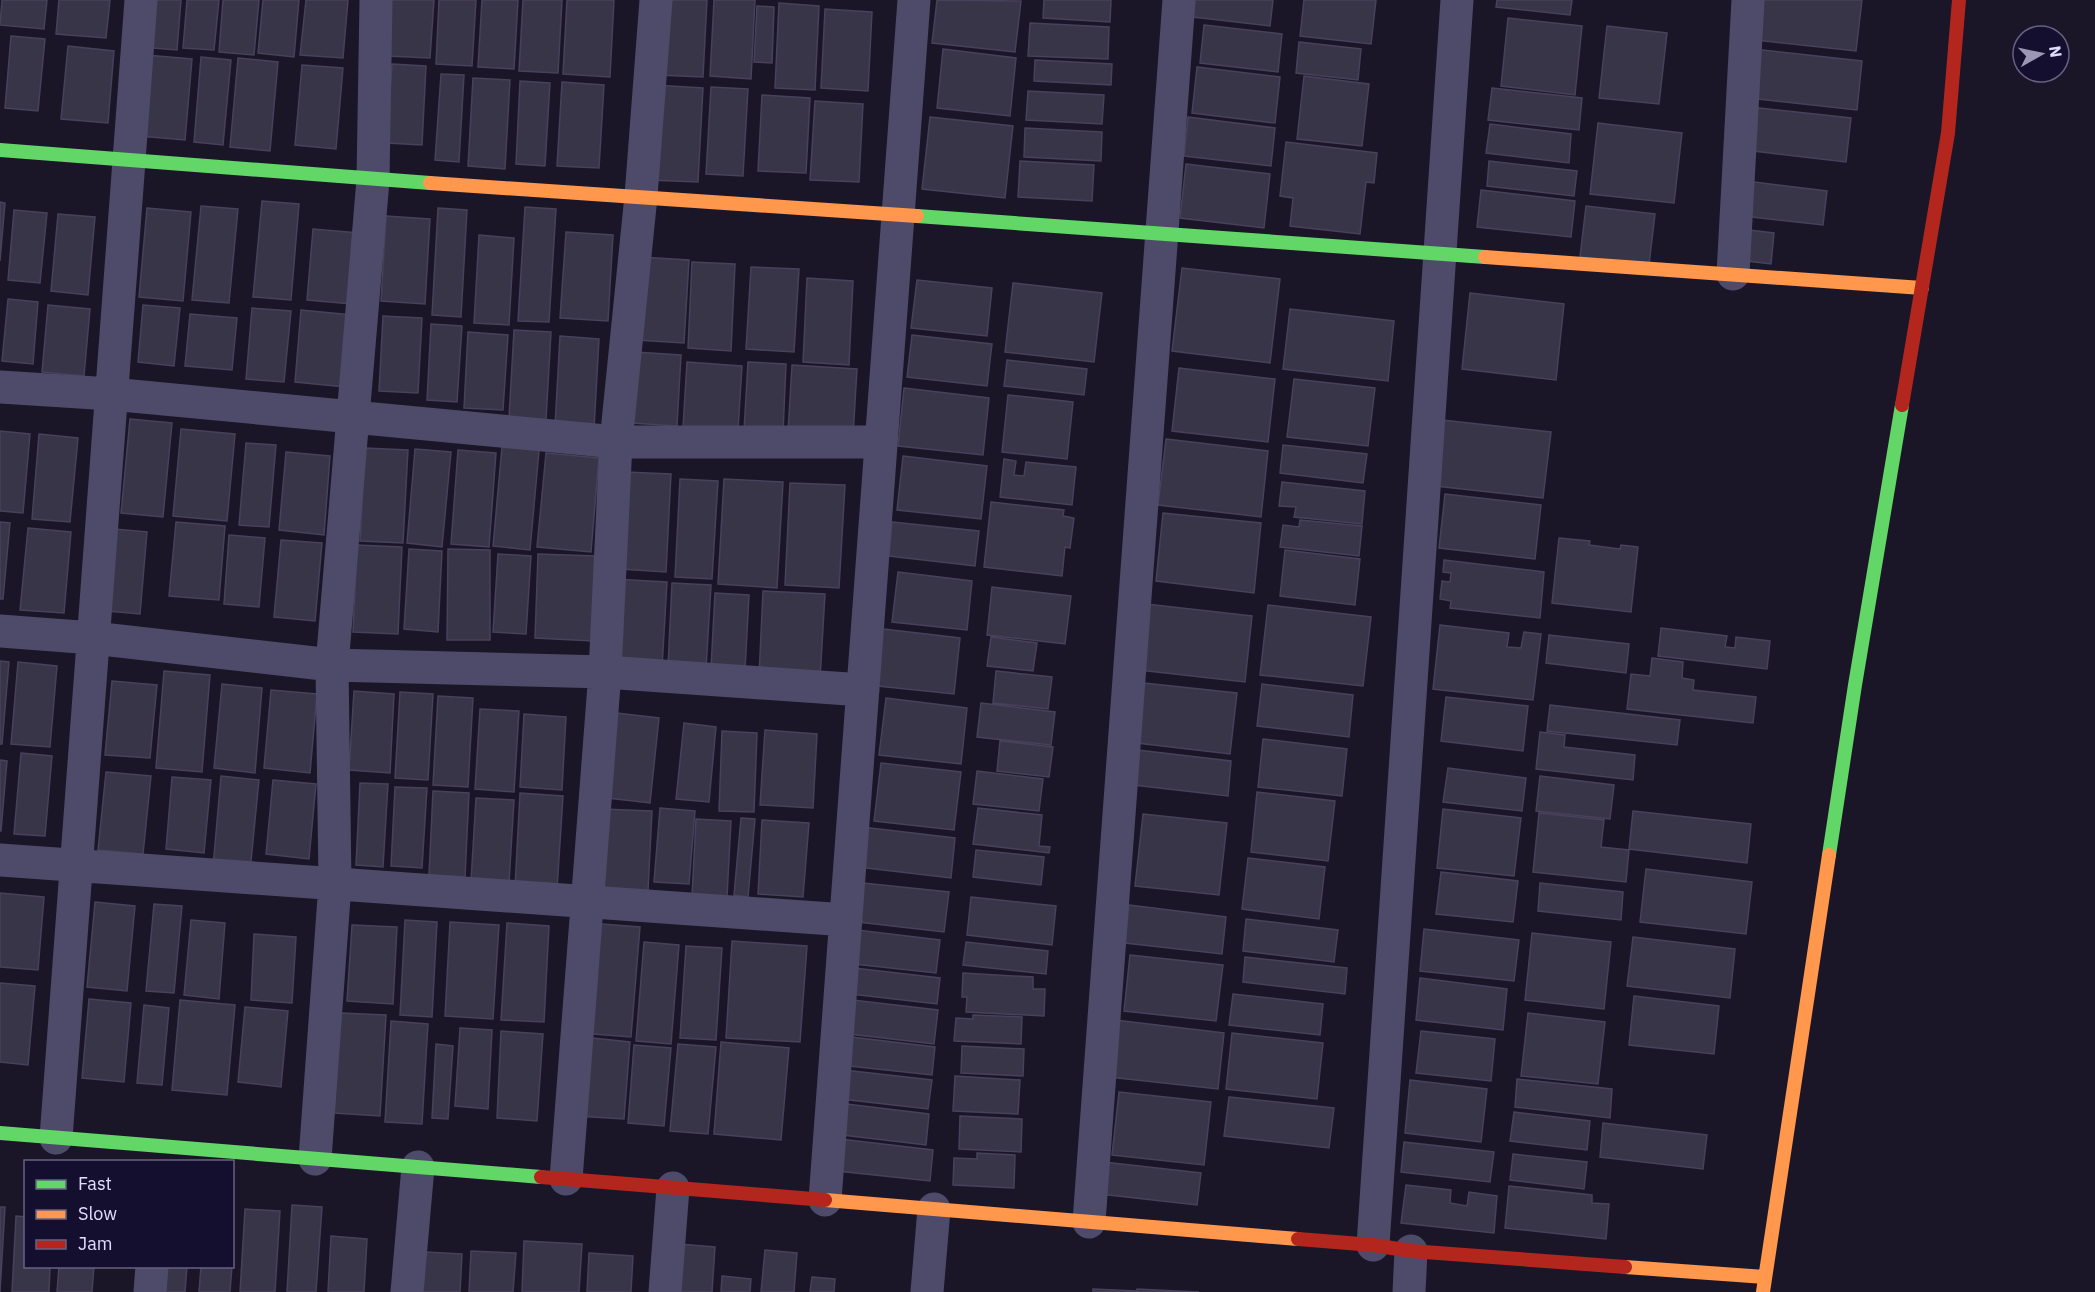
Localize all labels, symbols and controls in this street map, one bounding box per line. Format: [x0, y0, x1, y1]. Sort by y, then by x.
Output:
north arrow [2011, 24, 2071, 84]
text: N [2045, 44, 2067, 59]
legend [24, 1160, 234, 1268]
text: Fast [78, 1172, 112, 1195]
text: Slow [78, 1202, 117, 1225]
text: Jam [78, 1232, 113, 1255]

